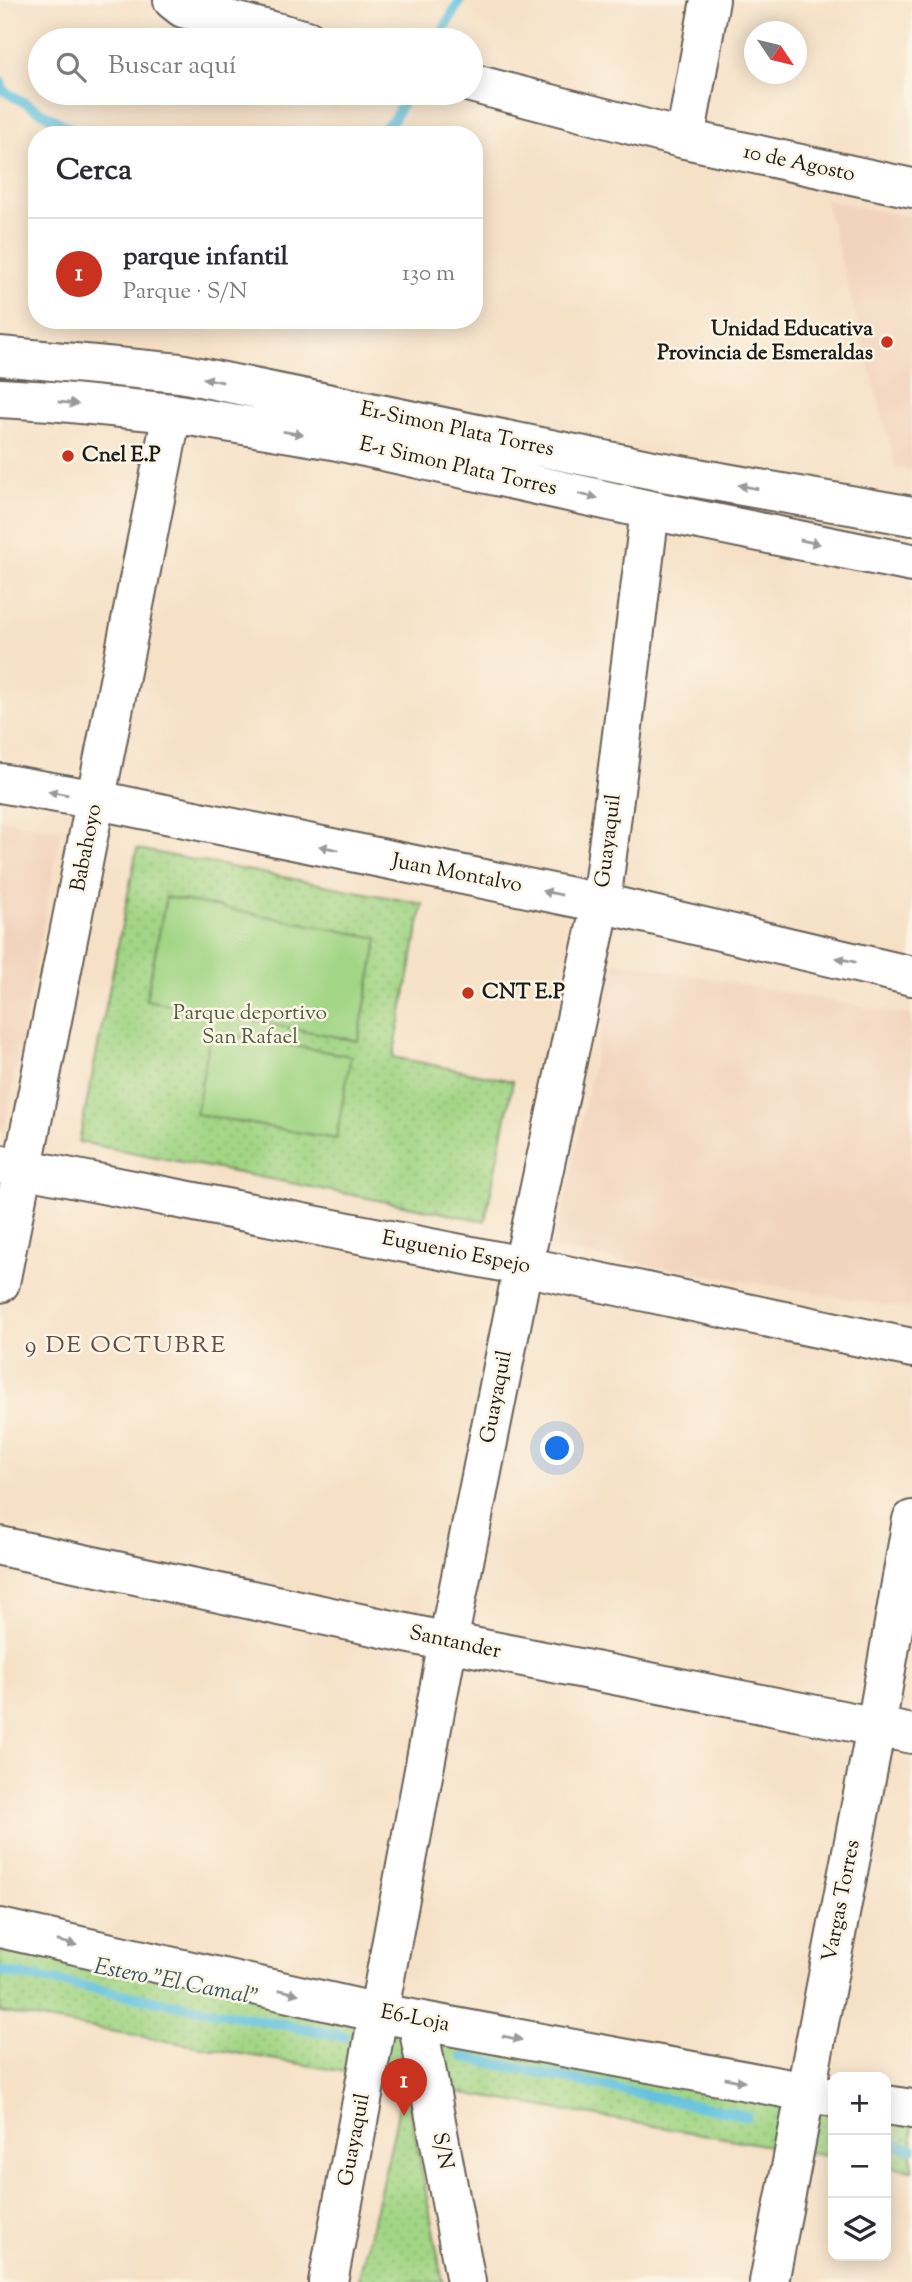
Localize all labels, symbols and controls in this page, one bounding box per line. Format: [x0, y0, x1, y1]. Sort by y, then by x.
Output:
north arrow [744, 21, 807, 84]
search box [28, 28, 483, 105]
icon: search [52, 48, 90, 86]
text: Buscar aquí [108, 48, 237, 85]
street label: 10 de Agosto [740, 138, 858, 190]
text: Cerca [56, 150, 132, 193]
text: parque infantil [123, 239, 288, 276]
text: 1 [75, 258, 83, 291]
text: 130 m [402, 258, 455, 291]
text: Parque · S/N [123, 276, 247, 309]
place label: Unidad Educativa Provincia de Esmeraldas [657, 315, 873, 369]
marker: Unidad Educativa Provincia de Esmeraldas [879, 334, 895, 350]
one-way arrow [202, 374, 224, 385]
street label: E1-Simon Plata Torres [357, 395, 557, 465]
one-way arrow [57, 397, 79, 408]
one-way arrow [283, 428, 305, 439]
street label: E-1 Simon Plata Torres [356, 430, 560, 504]
place label: Cnel E.P [82, 441, 161, 471]
marker: Cnel E.P [60, 448, 76, 464]
one-way arrow [737, 481, 759, 492]
one-way arrow [577, 491, 599, 502]
one-way arrow [799, 537, 821, 548]
one-way arrow [47, 788, 69, 799]
street label: Guayaquil [588, 792, 630, 889]
street label: Babahoyo [64, 802, 110, 894]
one-way arrow [318, 842, 340, 853]
street label: Juan Montalvo [388, 847, 525, 901]
one-way arrow [541, 887, 563, 898]
one-way arrow [834, 955, 856, 966]
place label: CNT E.P [482, 978, 565, 1008]
marker: CNT E.P [460, 985, 476, 1001]
park label: Parque deportivo San Rafael [173, 999, 327, 1053]
street label: Euguenio Espejo [379, 1224, 533, 1282]
district label: 9 DE OCTUBRE [25, 1329, 227, 1363]
street label: Guayaquil [473, 1348, 521, 1446]
your location [540, 1431, 574, 1465]
street label: Santander [407, 1619, 504, 1667]
street label: Vargas Torres [815, 1837, 869, 1965]
one-way arrow [56, 1937, 78, 1948]
water label: Estero "El Camal" [91, 1951, 261, 2015]
one-way arrow [278, 1987, 300, 1998]
street label: E6-Loja [378, 1998, 452, 2040]
one-way arrow [501, 2032, 523, 2043]
pin: 1 [381, 2058, 427, 2116]
map controls [828, 2072, 891, 2261]
button: + [828, 2072, 891, 2135]
one-way arrow [724, 2075, 746, 2086]
street label: Guayaquil [331, 2091, 379, 2189]
street label: S/N [424, 2130, 460, 2172]
button: − [828, 2135, 891, 2198]
button: layers [828, 2198, 891, 2261]

